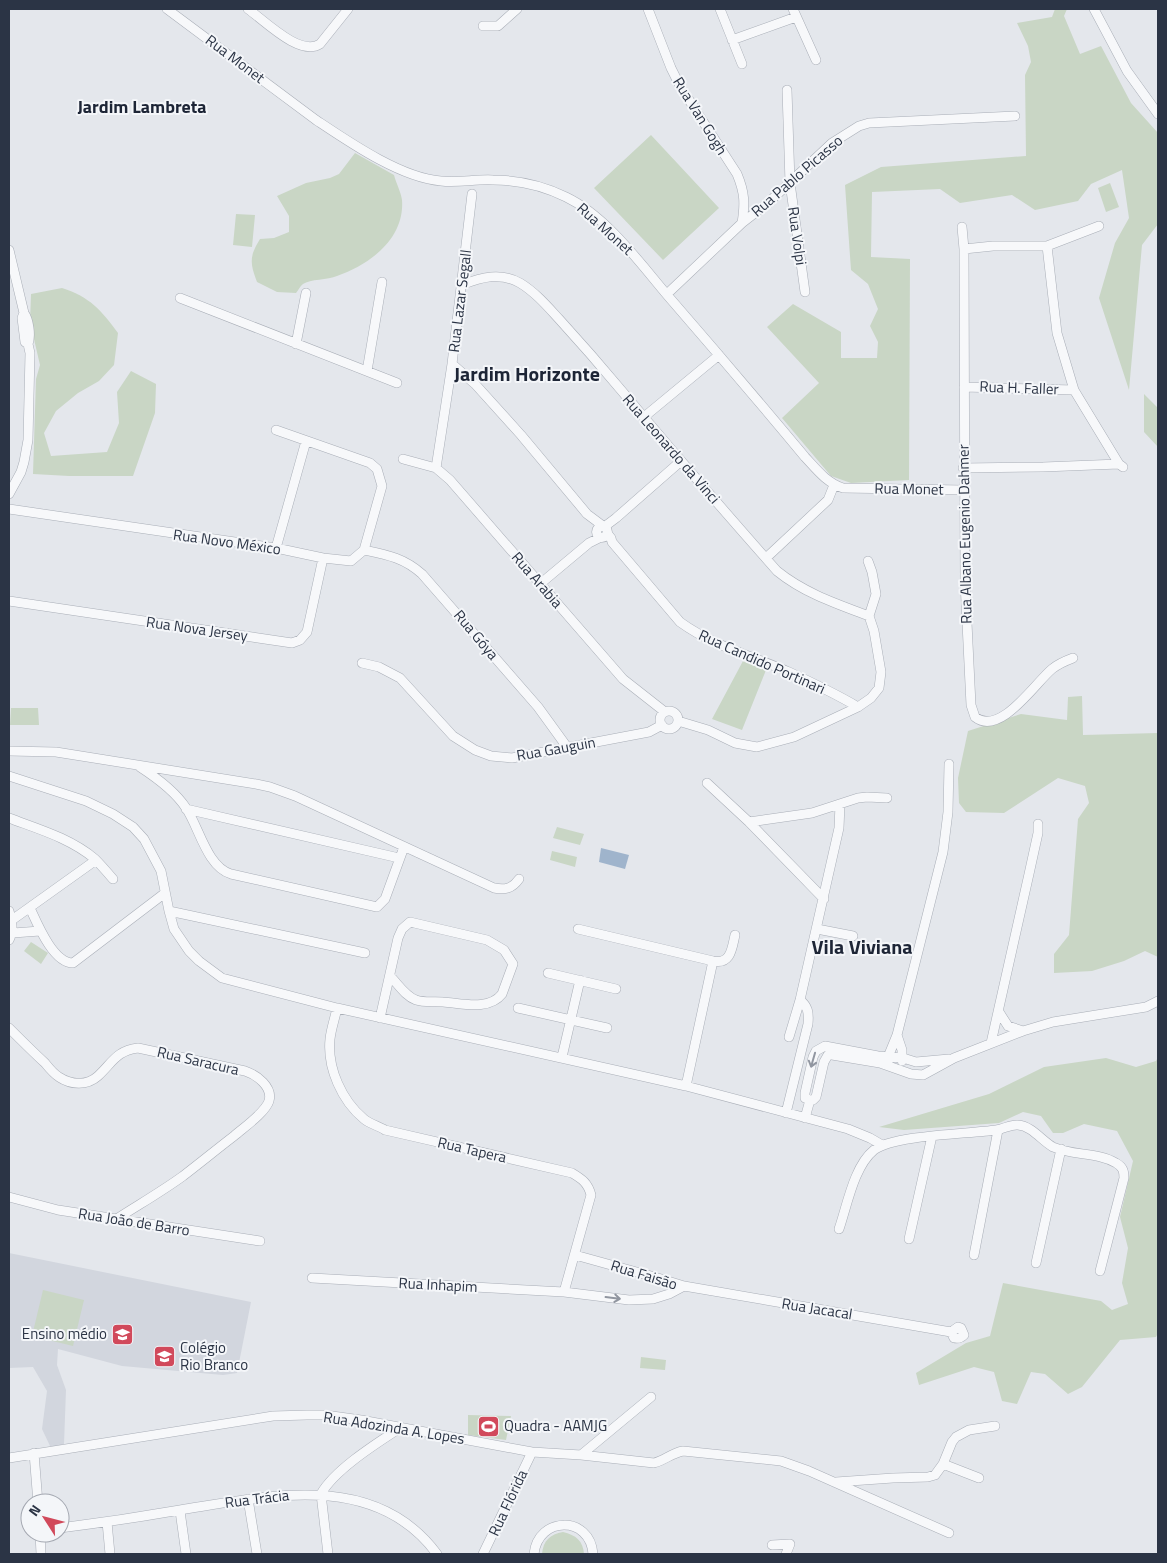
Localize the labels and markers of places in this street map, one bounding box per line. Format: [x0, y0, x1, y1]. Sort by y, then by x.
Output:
place label: Ensino médio [22, 1322, 107, 1345]
school or university icon: Ensino médio [111, 1322, 135, 1346]
place label: Colégio Rio Branco [180, 1336, 248, 1376]
school or university icon: Colégio Rio Branco [152, 1345, 176, 1369]
sports icon: Quadra - AAMJG [476, 1414, 500, 1438]
place label: Quadra - AAMJG [504, 1414, 607, 1437]

